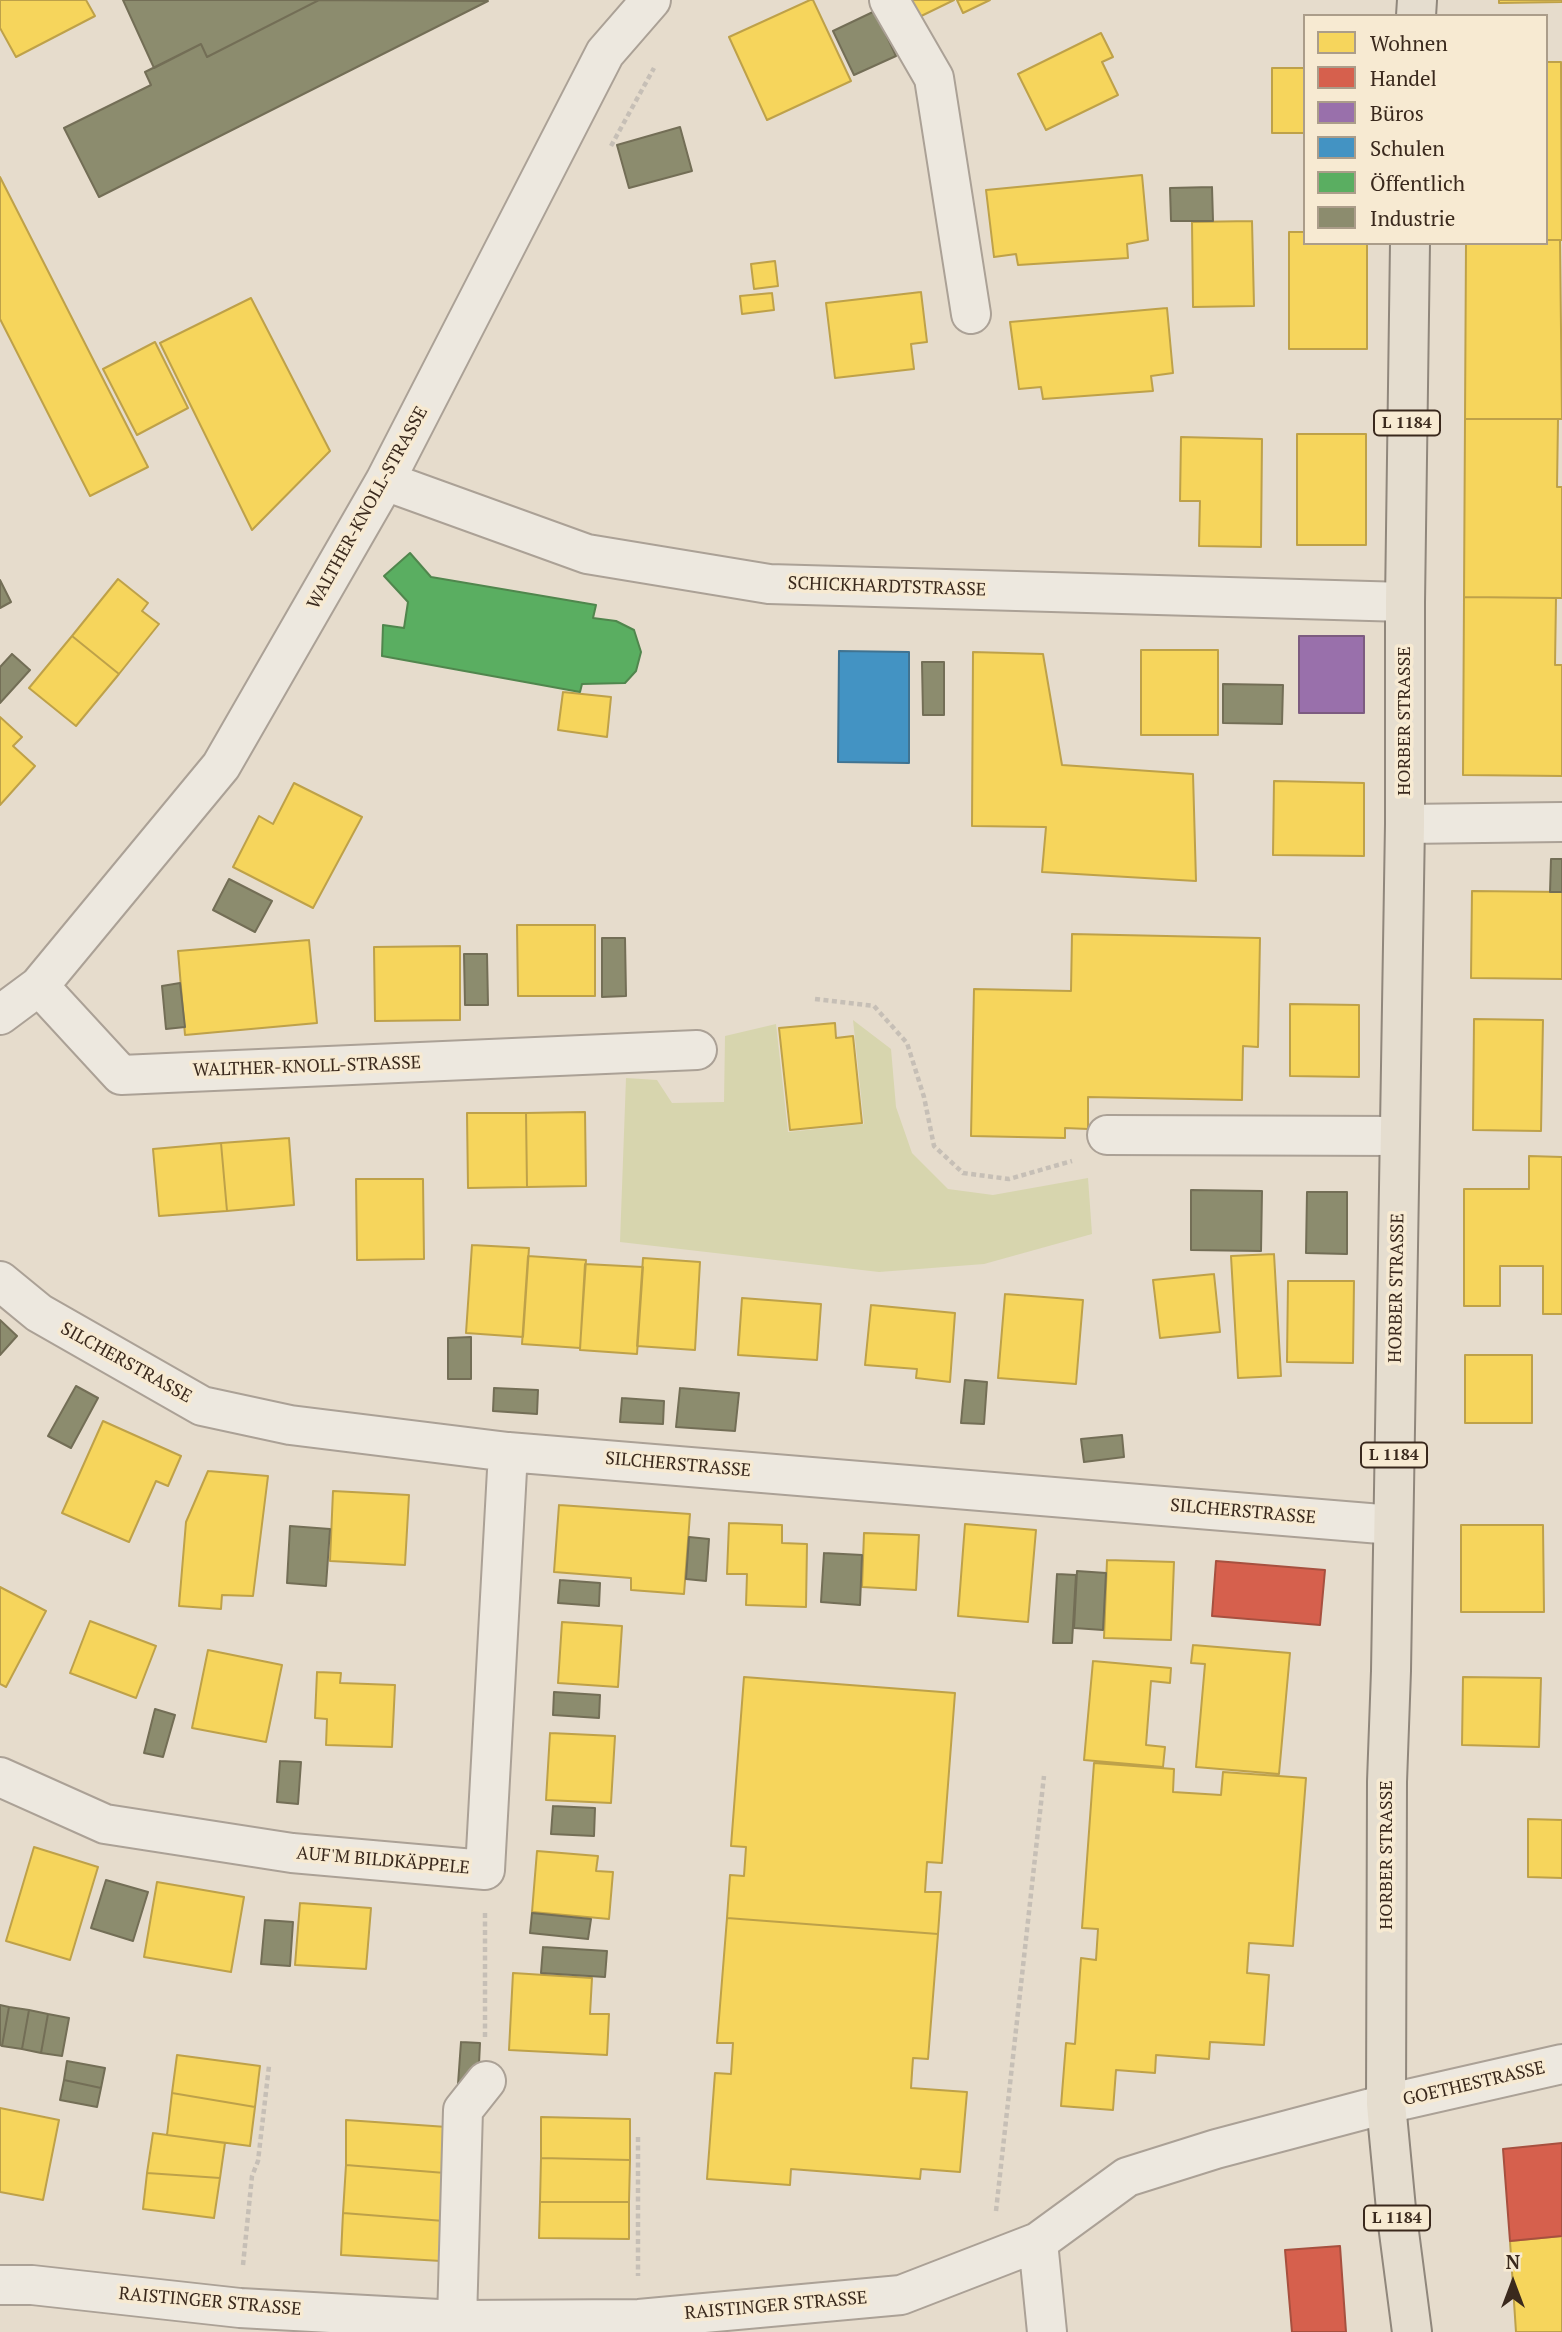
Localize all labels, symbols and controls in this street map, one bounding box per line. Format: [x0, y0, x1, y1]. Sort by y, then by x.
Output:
legend [1303, 14, 1548, 245]
text: Wohnen [1370, 29, 1448, 57]
text: Handel [1370, 64, 1437, 92]
text: Büros [1370, 99, 1424, 127]
text: Schulen [1370, 134, 1445, 162]
text: Öffentlich [1370, 169, 1465, 197]
text: Industrie [1370, 204, 1455, 232]
street label: WALTHER-KNOLL-STRASSE [303, 403, 433, 613]
road number: L 1184 [1374, 410, 1440, 436]
street label: SCHICKHARDTSTRASSE [787, 573, 987, 601]
street label: HORBER STRASSE [1394, 646, 1416, 796]
street label: WALTHER-KNOLL-STRASSE [193, 1052, 421, 1082]
street label: HORBER STRASSE [1385, 1213, 1409, 1363]
street label: SILCHERSTRASSE [57, 1318, 195, 1408]
road number: L 1184 [1361, 1442, 1427, 1468]
street label: SILCHERSTRASSE [604, 1448, 752, 1482]
street label: SILCHERSTRASSE [1169, 1495, 1317, 1529]
street label: HORBER STRASSE [1376, 1780, 1398, 1930]
street label: AUF'M BILDKÄPPELE [295, 1843, 471, 1879]
street label: GOETHESTRASSE [1401, 2057, 1547, 2111]
road number: L 1184 [1364, 2206, 1430, 2230]
north arrow [1478, 2248, 1548, 2318]
text: N [1506, 2249, 1520, 2274]
street label: RAISTINGER STRASSE [118, 2283, 302, 2321]
street label: RAISTINGER STRASSE [684, 2287, 868, 2325]

